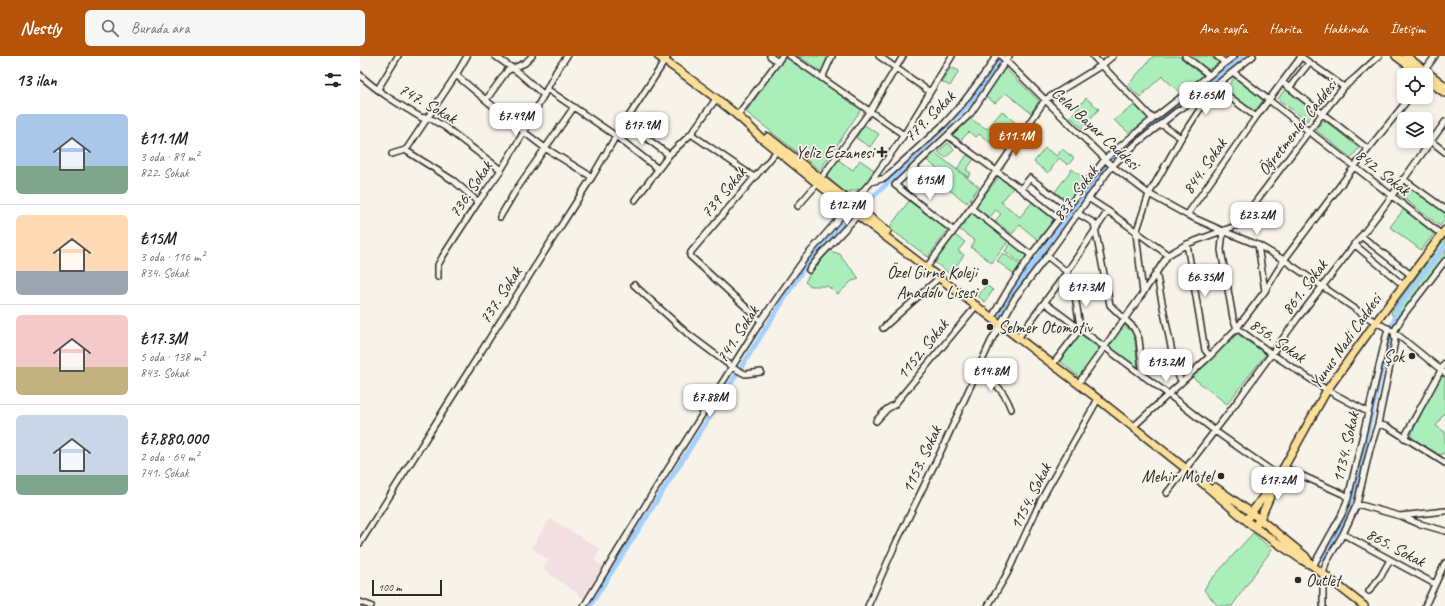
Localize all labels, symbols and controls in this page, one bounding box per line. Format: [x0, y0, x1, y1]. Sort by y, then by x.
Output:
search box [85, 10, 365, 46]
text: Nestly [20, 16, 61, 40]
icon: search [99, 17, 121, 39]
text: Burada ara [131, 19, 190, 38]
text: Ana sayfa [1200, 20, 1247, 37]
text: Harita [1269, 20, 1301, 37]
text: Hakkında [1323, 20, 1368, 37]
text: İletişim [1390, 20, 1425, 37]
map controls [1397, 68, 1433, 148]
button: locate [1397, 68, 1433, 104]
icon: filters [322, 69, 344, 91]
text: 13 ilan [16, 70, 57, 91]
street label: Öğretmenler Caddesi [1253, 73, 1343, 180]
street label: 747. Sokak [395, 78, 462, 129]
street label: Celal Bayar Caddesi [1047, 82, 1145, 176]
pin: ₺7.65M [1173, 82, 1239, 116]
street label: 779. Sokak [899, 85, 961, 146]
text: ₺7.65M [1188, 87, 1224, 103]
pin: ₺7.49M [483, 103, 549, 137]
text: ₺7.49M [498, 108, 534, 124]
pin: ₺17.9M [609, 112, 675, 146]
button: layers [1397, 112, 1433, 148]
text: ₺17.9M [624, 117, 660, 133]
pin: ₺11.1M [983, 123, 1049, 157]
text: ₺11.1M [140, 128, 186, 149]
text: ₺11.1M [998, 128, 1034, 144]
icon: home [48, 130, 96, 178]
street label: 844. Sokak [1178, 133, 1232, 198]
place label: Yeliz Eczanesi [795, 142, 876, 163]
street label: 842. Sokak [1351, 144, 1416, 201]
marker: Yeliz Eczanesi [877, 147, 887, 157]
text: 3 oda · 89 m² [140, 149, 199, 165]
street label: 736. Sokak [444, 155, 498, 222]
street label: 837. Sokak [1048, 160, 1104, 225]
street label: 739 Sokak [696, 161, 752, 222]
text: 822. Sokak [140, 165, 189, 181]
pin: ₺15M [906, 167, 954, 201]
text: ₺15M [917, 172, 943, 188]
pin: ₺12.7M [814, 192, 880, 226]
text: ₺12.7M [829, 197, 865, 213]
pin: ₺23.2M [1224, 202, 1290, 236]
text: ₺23.2M [1239, 207, 1275, 223]
text: ₺15M [140, 228, 175, 249]
icon: home [48, 231, 96, 279]
text: 3 oda · 116 m² [140, 249, 205, 265]
street label: 861. Sokak [1277, 254, 1333, 319]
street label: 737. Sokak [474, 261, 528, 328]
place label: Özel Girne Koleji Anadolu Lisesi [887, 262, 980, 303]
pin: ₺6.35M [1172, 264, 1238, 298]
text: 834. Sokak [140, 265, 189, 281]
text: ₺6.35M [1187, 269, 1223, 285]
pin: ₺17.3M [1053, 274, 1119, 308]
marker: Özel Girne Koleji Anadolu Lisesi [980, 277, 990, 287]
text: ₺17.3M [1068, 279, 1104, 295]
street label: Yunus Nadi Caddesi [1305, 288, 1387, 393]
street label: 741. Sokak [711, 300, 765, 367]
street label: 1152. Sokak [892, 314, 954, 384]
street label: 856. Sokak [1246, 314, 1311, 368]
place label: Selmer Otomotiv [998, 317, 1093, 338]
marker: Selmer Otomotiv [985, 322, 995, 332]
text: ₺17.3M [140, 328, 186, 349]
icon: home [48, 331, 96, 379]
place label: Şok [1384, 346, 1406, 367]
text: 5 oda · 138 m² [140, 349, 205, 365]
pin: ₺13.2M [1133, 349, 1199, 383]
marker: Şok [1407, 351, 1417, 361]
text: ₺13.2M [1148, 354, 1184, 370]
pin: ₺14.8M [958, 358, 1024, 392]
text: ₺14.8M [973, 363, 1009, 379]
text: 843. Sokak [140, 365, 189, 381]
pin: ₺7.88M [677, 384, 743, 418]
text: ₺7.88M [692, 389, 728, 405]
street label: 1134. Sokak [1327, 408, 1364, 484]
street label: 1153. Sokak [897, 421, 947, 496]
text: ₺7,880,000 [140, 428, 208, 449]
icon: home [48, 431, 96, 479]
text: 2 oda · 64 m² [140, 449, 199, 465]
street label: 1154. Sokak [1005, 458, 1057, 533]
text: 741. Sokak [140, 465, 189, 481]
place label: Mehir Motel [1141, 466, 1216, 487]
pin: ₺17.2M [1245, 467, 1311, 501]
marker: Mehir Motel [1216, 471, 1226, 481]
text: ₺17.2M [1260, 472, 1296, 488]
street label: 865. Sokak [1363, 523, 1430, 573]
place label: Outlet [1306, 570, 1343, 591]
marker: Outlet [1293, 575, 1303, 585]
scale bar [372, 578, 442, 597]
text: 100 m [378, 580, 402, 594]

